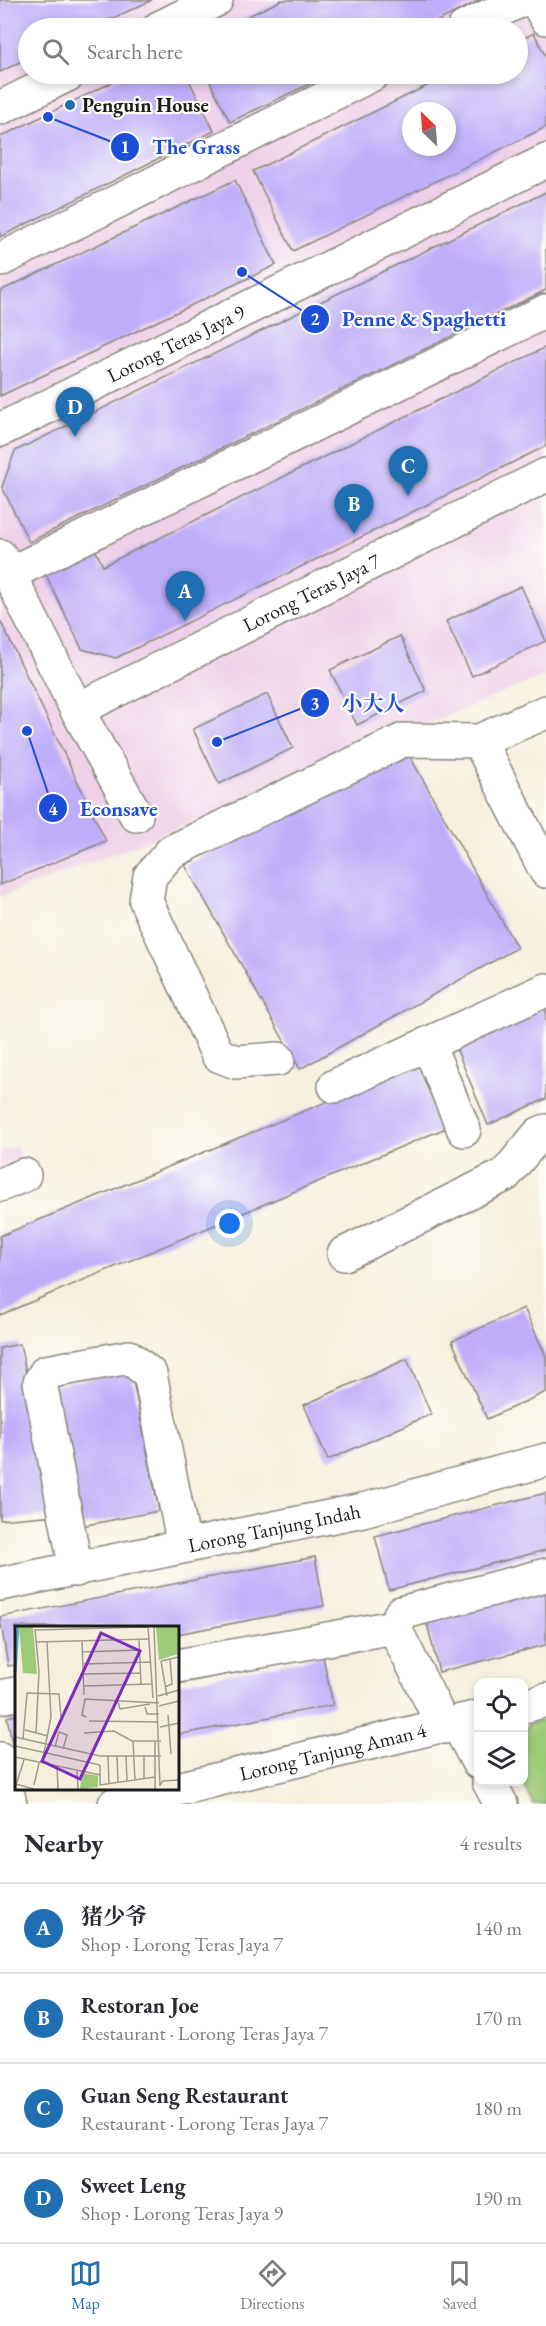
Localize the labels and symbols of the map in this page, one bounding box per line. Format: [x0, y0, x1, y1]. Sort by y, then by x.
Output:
place label: Penguin House [82, 92, 209, 118]
marker: Penguin House [63, 98, 77, 112]
north arrow [402, 102, 456, 156]
callout: The Grass [110, 127, 252, 166]
text: The Grass [152, 133, 240, 160]
text: 1 [120, 135, 130, 158]
street label: Lorong Teras Jaya 9 [103, 298, 249, 388]
callout: Penne & Spaghetti [300, 299, 519, 338]
text: Penne & Spaghetti [342, 305, 506, 332]
text: 2 [310, 307, 320, 330]
pin: D [56, 388, 94, 437]
pin: C [388, 446, 428, 496]
pin: B [334, 484, 374, 534]
street label: Lorong Teras Jaya 7 [238, 547, 385, 638]
pin: A [166, 572, 204, 621]
callout: 小大人 [300, 684, 417, 723]
text: 小大人 [342, 690, 405, 717]
text: 3 [310, 692, 320, 715]
callout: Econsave [38, 789, 170, 828]
text: Econsave [80, 795, 158, 822]
text: 4 [48, 797, 58, 820]
your location [215, 1209, 244, 1238]
street label: Lorong Tanjung Indah [186, 1498, 363, 1558]
inset map [15, 1626, 178, 1789]
street label: Lorong Tanjung Aman 4 [237, 1717, 429, 1787]

